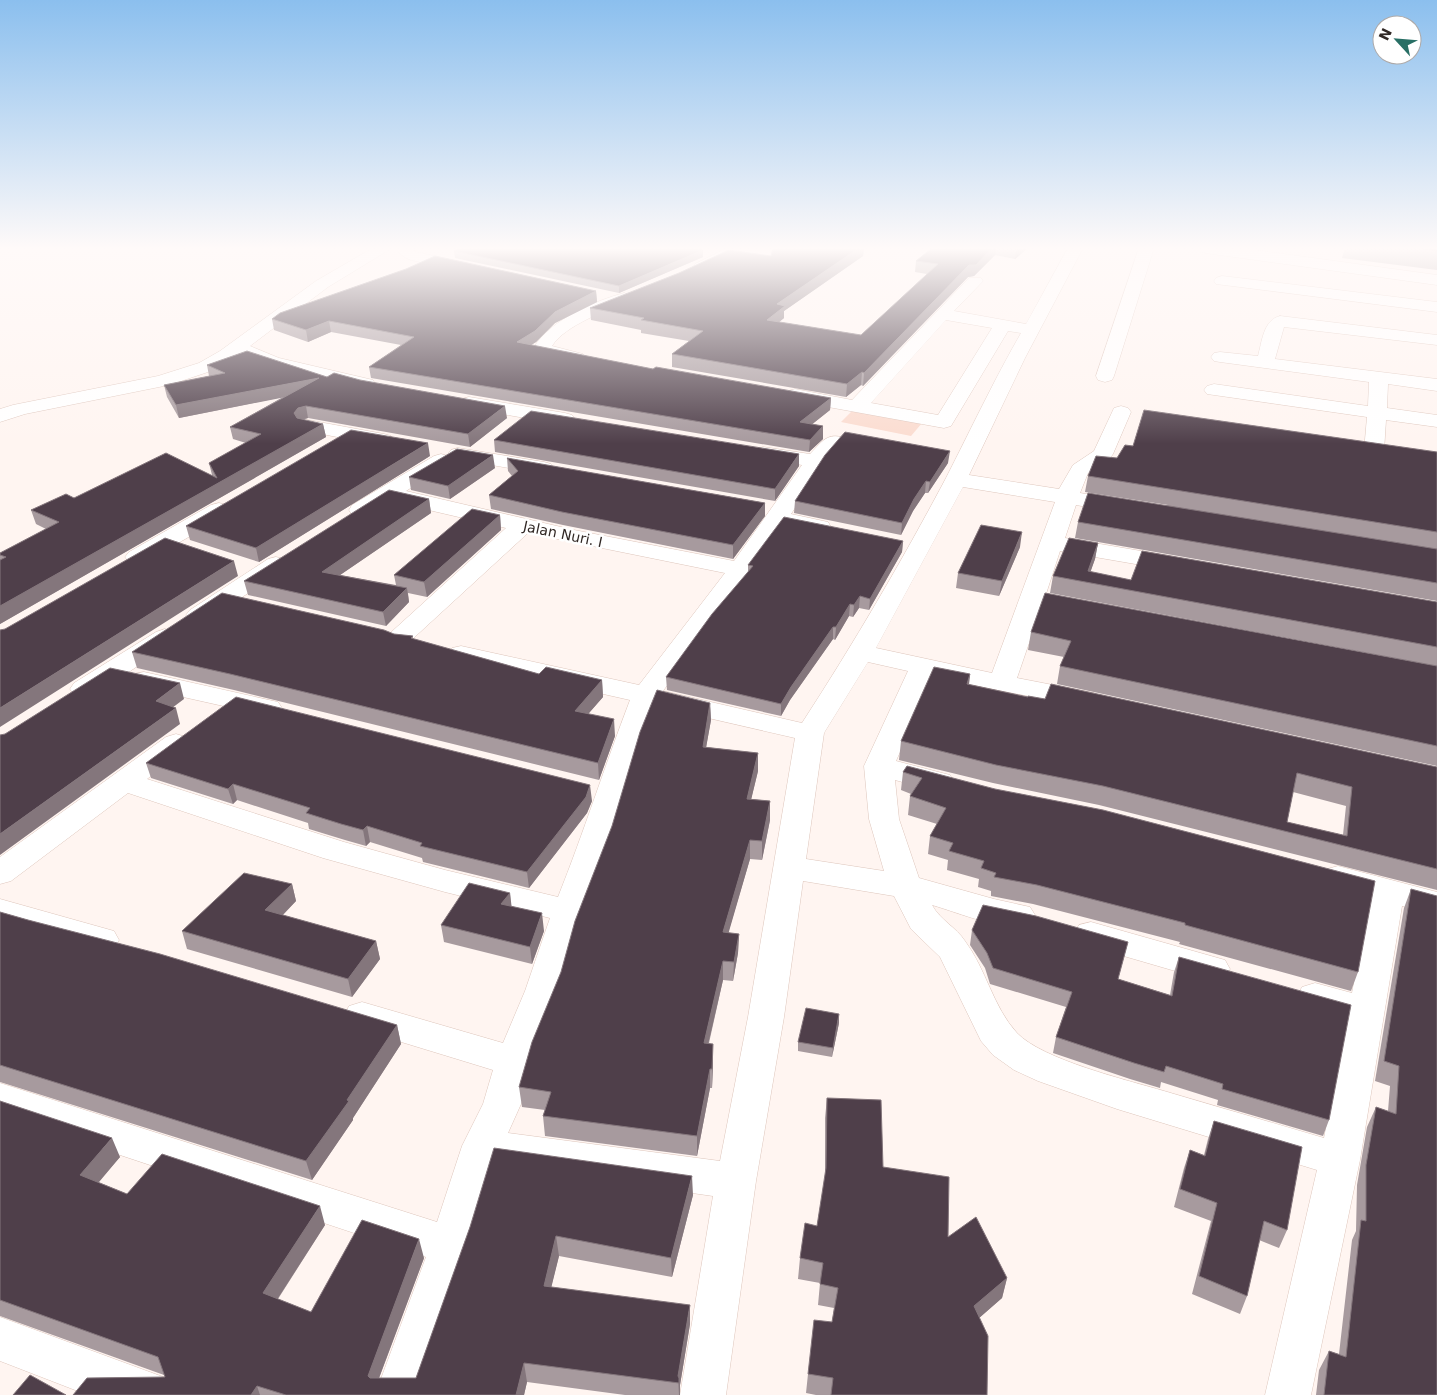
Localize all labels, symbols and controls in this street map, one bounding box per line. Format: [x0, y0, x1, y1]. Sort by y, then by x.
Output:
north arrow [1372, 15, 1422, 65]
text: N [1376, 26, 1395, 43]
street label: Jalan Nuri. I [521, 518, 604, 550]

